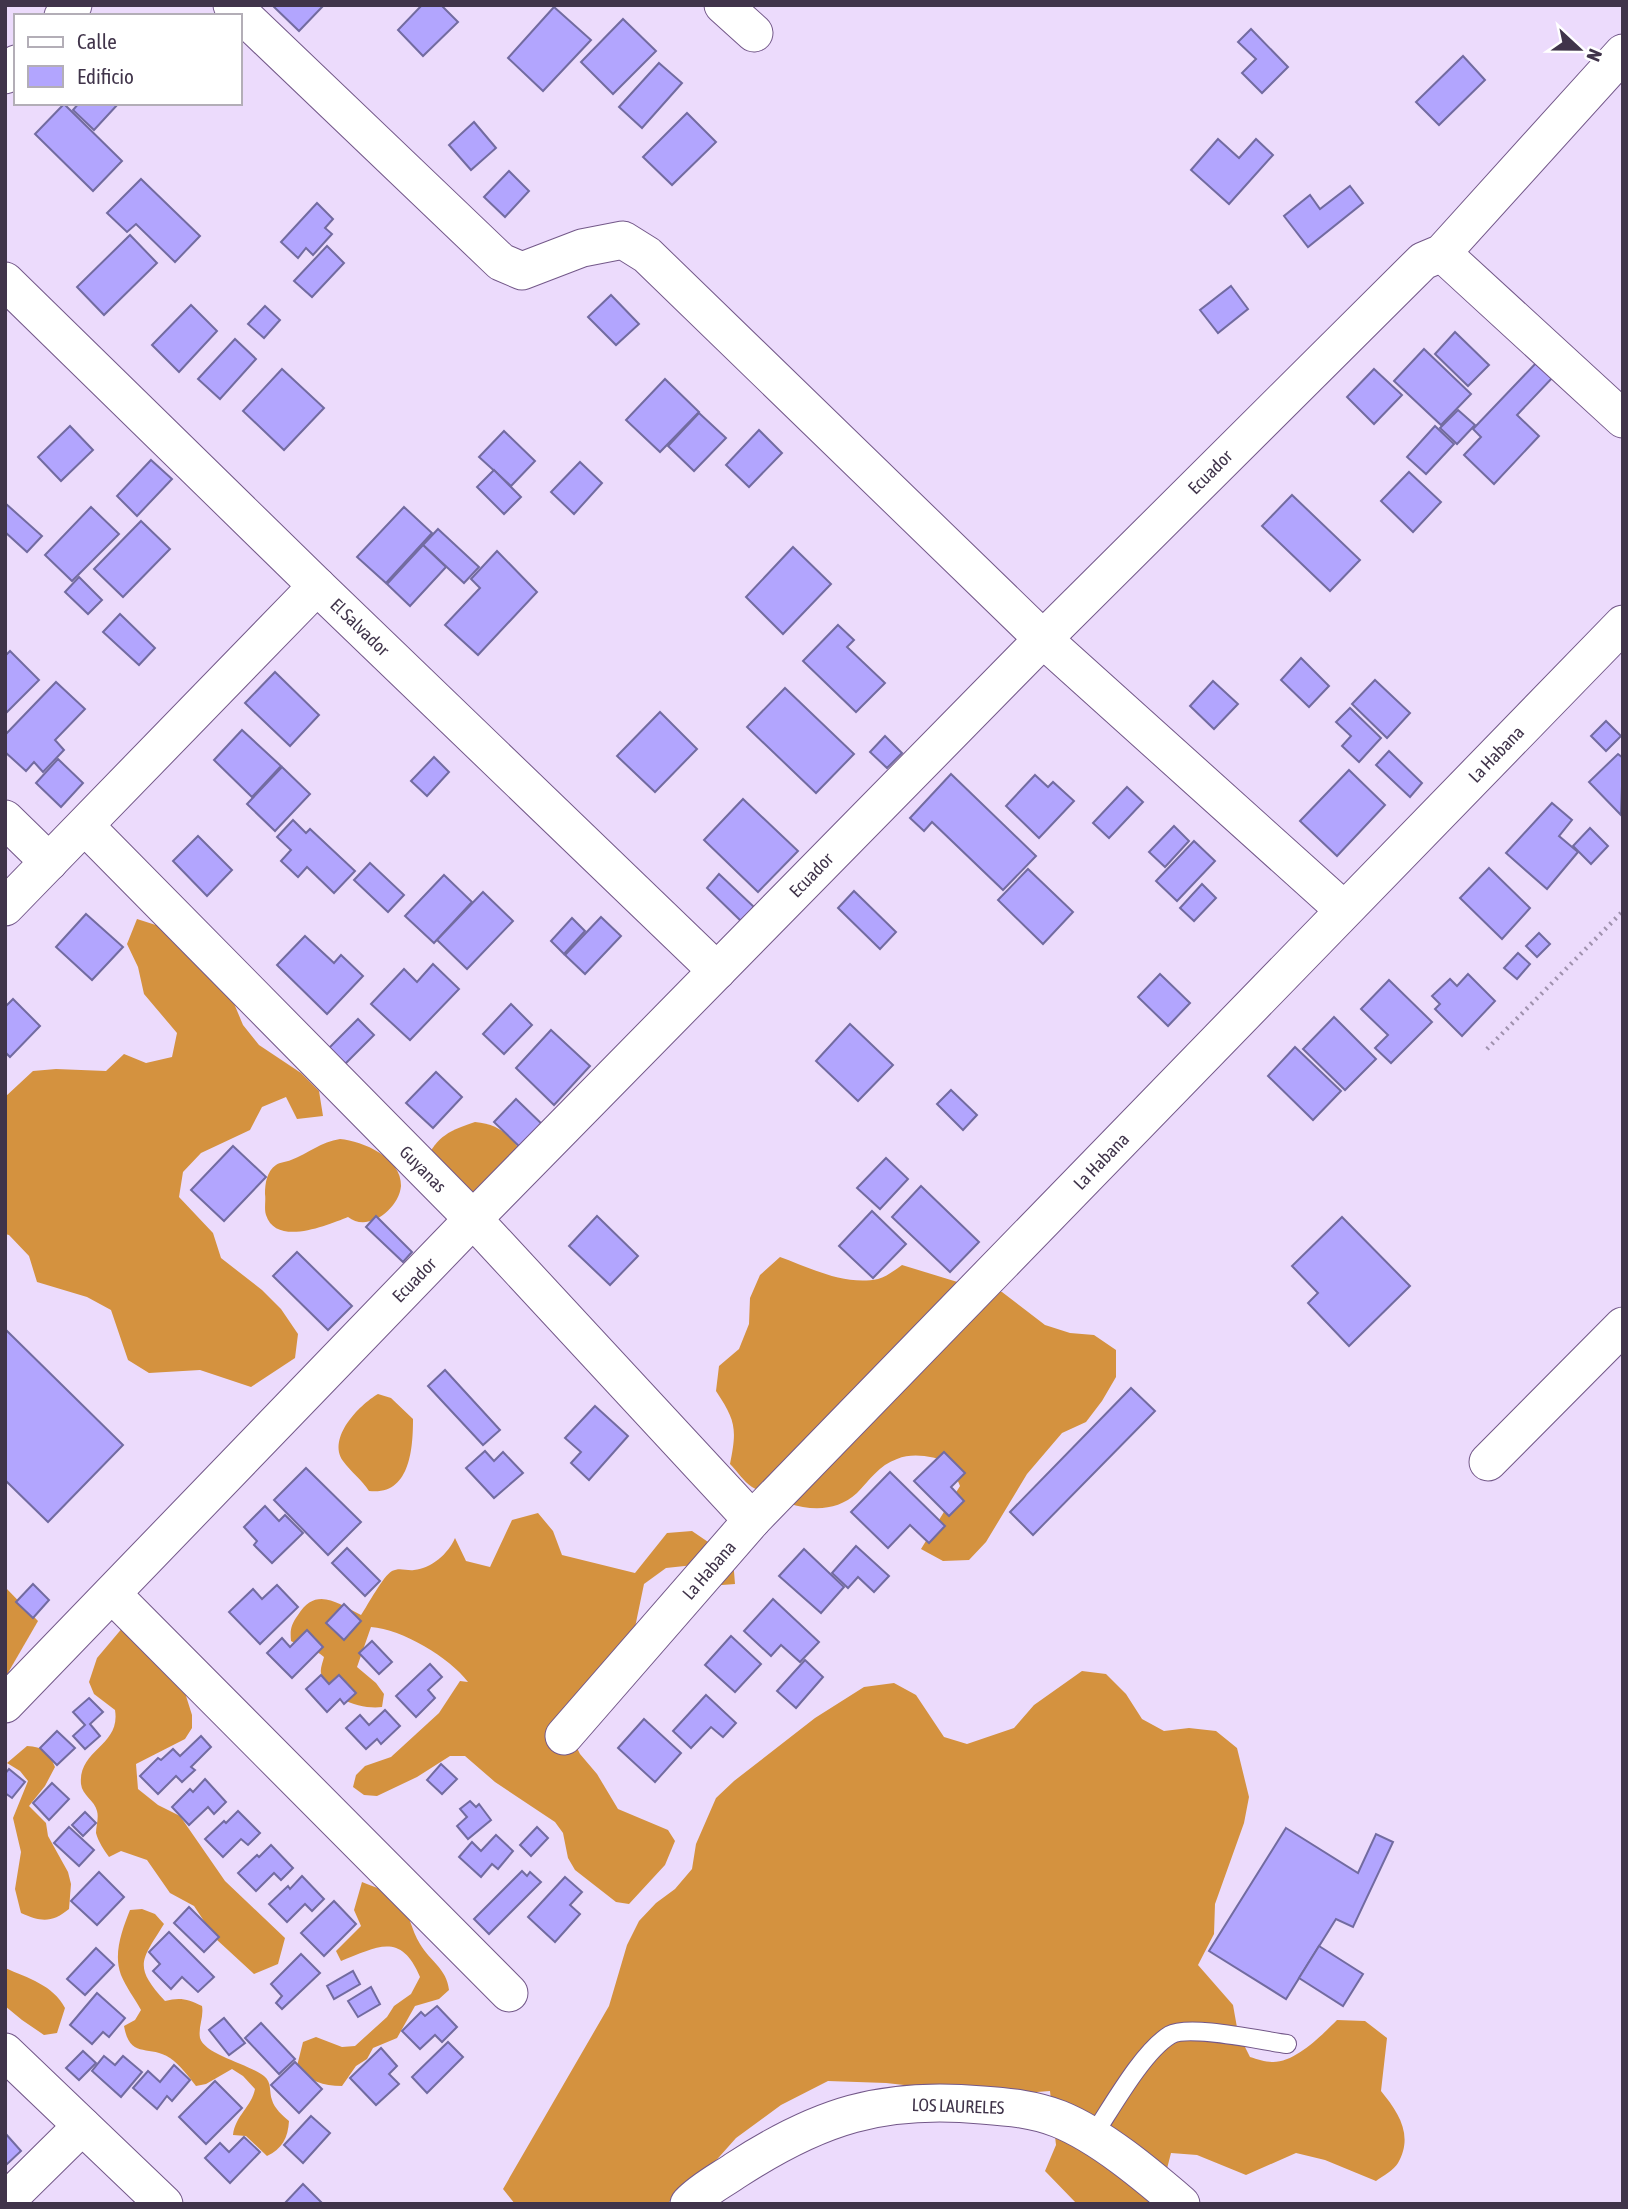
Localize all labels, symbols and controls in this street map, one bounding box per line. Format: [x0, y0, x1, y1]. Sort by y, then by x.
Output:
legend [14, 14, 242, 105]
north arrow [1544, 14, 1614, 84]
text: Calle [77, 29, 117, 53]
text: N [1582, 46, 1607, 65]
text: Edificio [77, 64, 134, 88]
street label: Ecuador [1184, 445, 1237, 498]
street label: El Salvador [326, 594, 394, 660]
street label: La Habana [1464, 721, 1528, 787]
street label: Ecuador [785, 848, 838, 902]
street label: La Habana [1069, 1128, 1133, 1194]
street label: Guyanas [395, 1141, 451, 1197]
street label: Ecuador [388, 1253, 441, 1307]
street label: La Habana [678, 1536, 740, 1604]
street label: LOS LAURELES [911, 2094, 1005, 2118]

